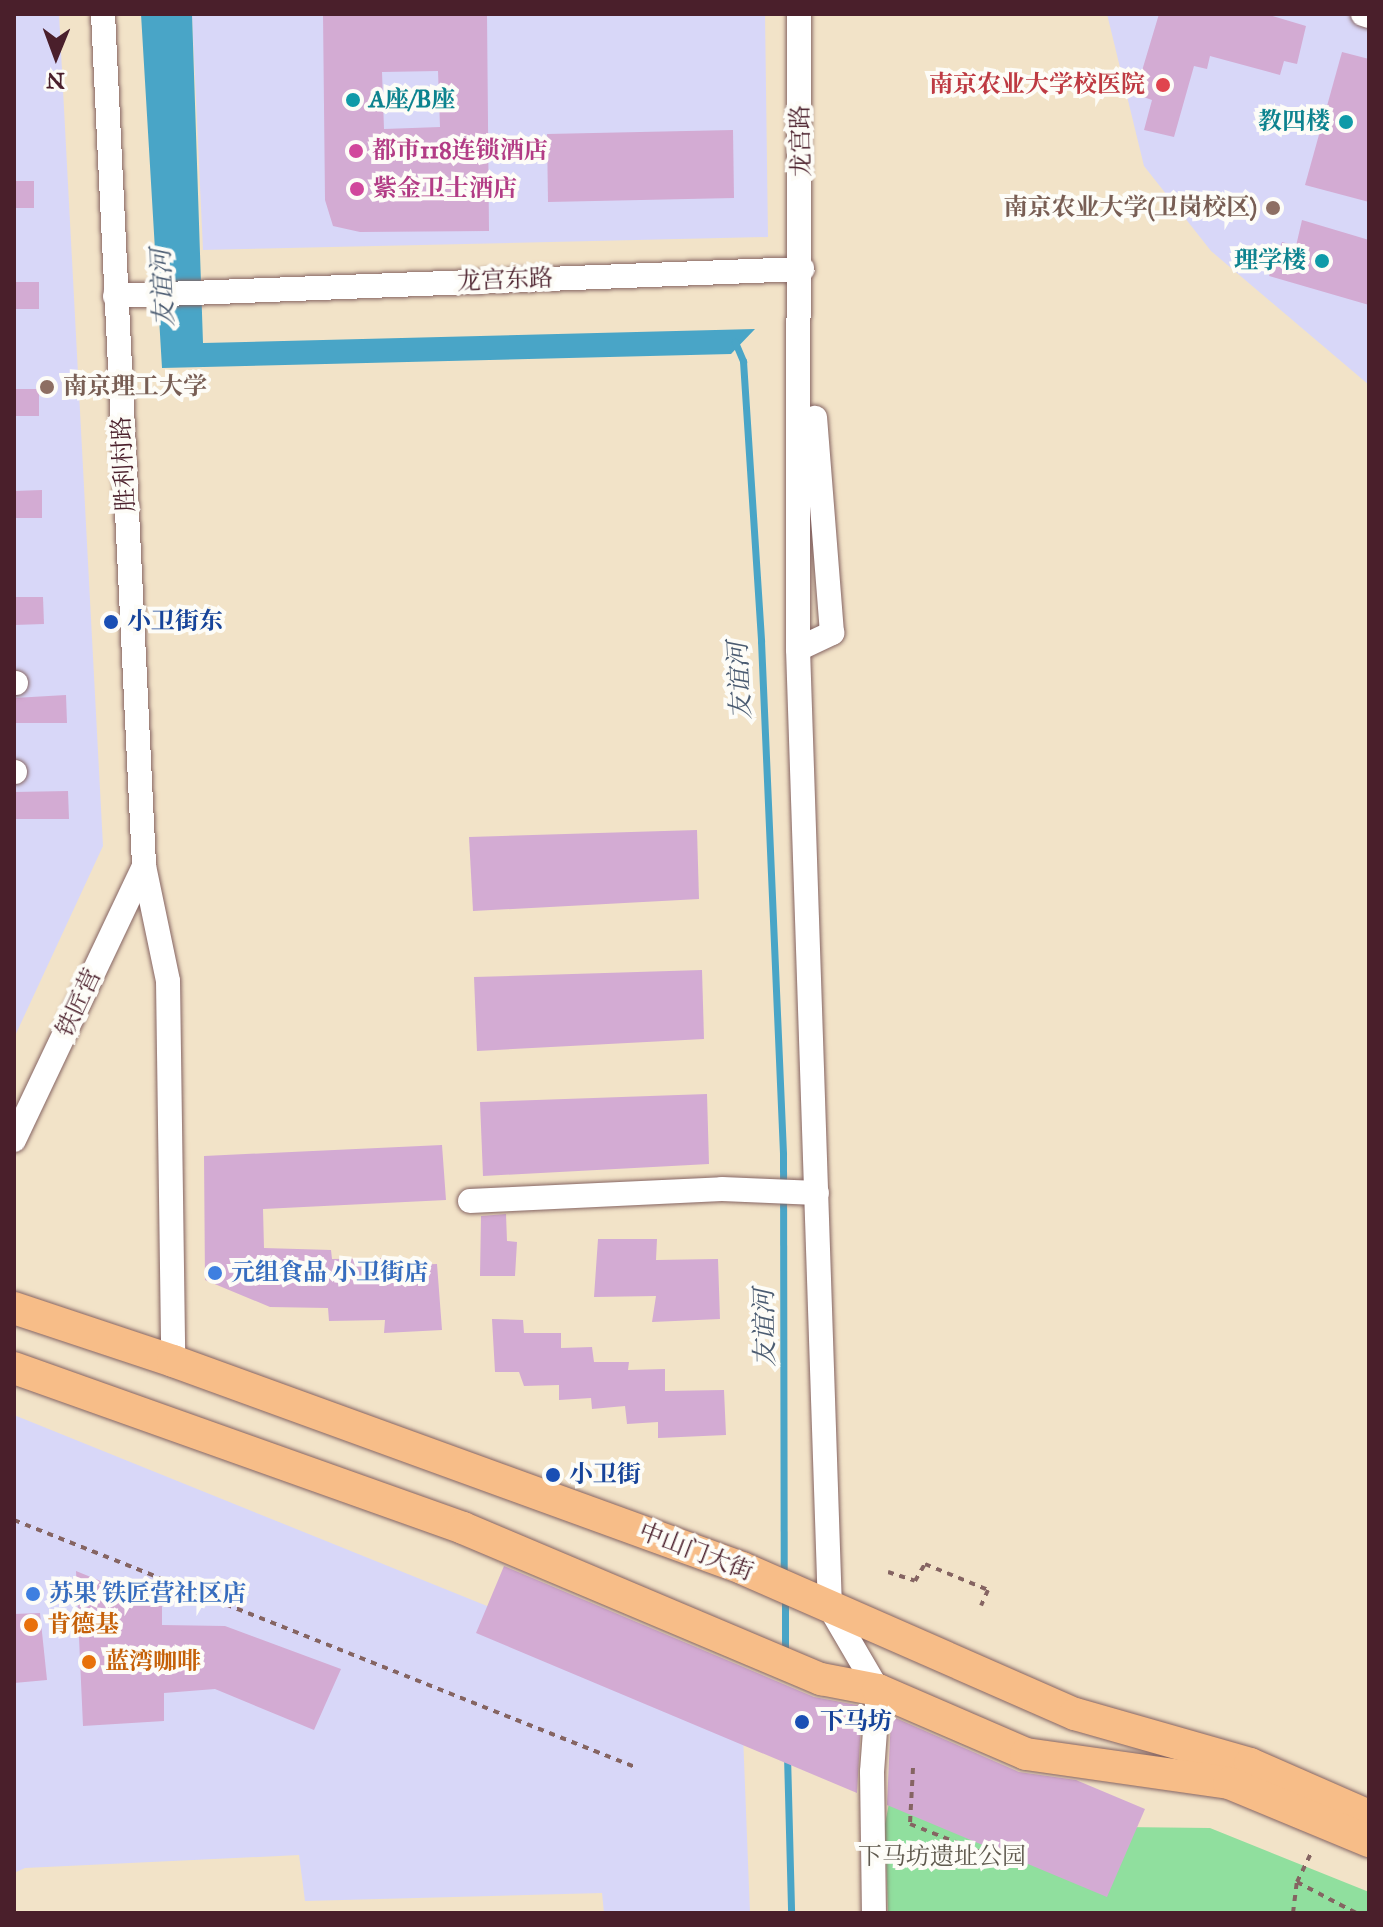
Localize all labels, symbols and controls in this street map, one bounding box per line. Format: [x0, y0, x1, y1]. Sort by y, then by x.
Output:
north arrow [16, 16, 96, 96]
text: N [46, 67, 65, 94]
place label: 南京农业大学校医院 [929, 71, 1145, 99]
marker: 南京农业大学校医院 [1152, 74, 1174, 96]
place label: A座/B座 [369, 86, 455, 114]
marker: A座/B座 [344, 91, 362, 109]
street label: 龙宫路 [786, 105, 816, 177]
place label: 教四楼 [1258, 108, 1330, 136]
marker: 教四楼 [1337, 113, 1355, 131]
place label: 都市118连锁酒店 [372, 137, 548, 165]
marker: 都市118连锁酒店 [347, 142, 365, 160]
place label: 紫金卫士酒店 [373, 175, 517, 203]
marker: 紫金卫士酒店 [348, 180, 366, 198]
place label: 南京农业大学(卫岗校区) [1004, 194, 1257, 222]
marker: 南京农业大学(卫岗校区) [1264, 199, 1282, 217]
place label: 理学楼 [1234, 247, 1306, 275]
water label: 友谊河 [145, 248, 181, 328]
marker: 理学楼 [1313, 252, 1331, 270]
street label: 龙宫东路 [457, 264, 553, 296]
place label: 南京理工大学 [63, 373, 207, 401]
marker: 南京理工大学 [38, 378, 56, 396]
street label: 胜利村路 [107, 415, 141, 513]
place label: 小卫街东 [127, 608, 223, 636]
marker: 小卫街东 [102, 613, 120, 631]
water label: 友谊河 [722, 641, 758, 721]
street label: 铁匠营 [51, 964, 107, 1042]
place label: 元组食品 小卫街店 [231, 1259, 428, 1287]
marker: 元组食品 小卫街店 [206, 1264, 224, 1282]
water label: 友谊河 [749, 1289, 781, 1367]
place label: 小卫街 [569, 1461, 641, 1489]
marker: 小卫街 [544, 1466, 562, 1484]
street label: 中山门大街 [635, 1517, 757, 1587]
place label: 苏果 铁匠营社区店 [49, 1580, 246, 1608]
marker: 苏果 铁匠营社区店 [24, 1585, 42, 1603]
place label: 肯德基 [47, 1611, 119, 1639]
marker: 肯德基 [22, 1616, 40, 1634]
place label: 蓝湾咖啡 [105, 1648, 201, 1676]
marker: 蓝湾咖啡 [80, 1653, 98, 1671]
place label: 下马坊 [820, 1708, 892, 1736]
marker: 下马坊 [791, 1711, 813, 1733]
park label: 下马坊遗址公园 [858, 1843, 1026, 1871]

